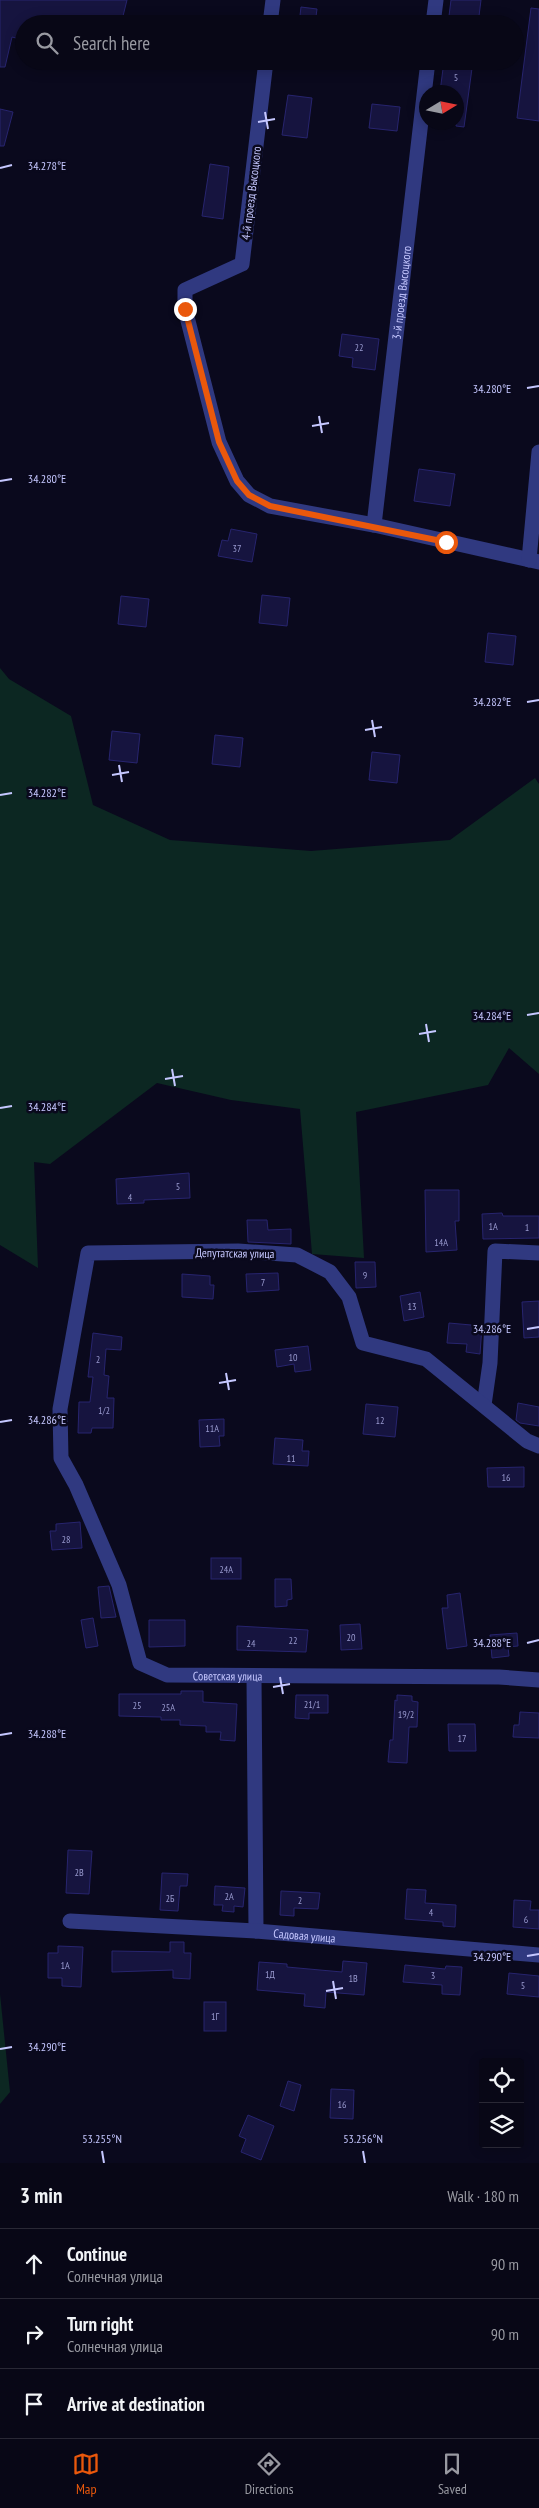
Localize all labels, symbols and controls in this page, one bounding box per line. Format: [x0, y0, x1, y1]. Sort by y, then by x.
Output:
search box [15, 15, 524, 70]
icon: search [33, 29, 61, 57]
text: Search here [73, 31, 150, 55]
house number: 5 [454, 71, 458, 84]
north arrow [419, 85, 464, 130]
street label: 4-й проезд Высоцкого [238, 145, 264, 241]
text: 34.278°E [28, 158, 66, 173]
street label: 3-й проезд Высоцкого [388, 245, 414, 340]
route end [174, 298, 197, 321]
house number: 22 [355, 341, 364, 354]
text: 34.280°E [473, 381, 511, 396]
text: 34.280°E [28, 471, 66, 486]
route start [435, 531, 458, 554]
house number: 37 [233, 542, 242, 555]
text: 34.282°E [473, 694, 511, 709]
text: 34.282°E [28, 785, 66, 800]
text: 34.284°E [473, 1008, 511, 1023]
text: 34.284°E [28, 1099, 66, 1114]
house number: 5 [176, 1180, 180, 1193]
house number: 4 [128, 1191, 133, 1204]
house number: 1А [488, 1220, 498, 1233]
house number: 1 [525, 1221, 529, 1234]
house number: 14А [434, 1236, 448, 1249]
street label: Депутатская улица [195, 1245, 275, 1261]
house number: 9 [363, 1269, 367, 1282]
house number: 7 [261, 1276, 265, 1289]
house number: 13 [408, 1300, 417, 1313]
text: 34.286°E [473, 1321, 511, 1336]
house number: 10 [289, 1351, 298, 1364]
house number: 2 [96, 1353, 100, 1366]
house number: 1/2 [98, 1404, 110, 1417]
text: 34.286°E [28, 1412, 66, 1427]
house number: 12 [376, 1414, 385, 1427]
house number: 11А [205, 1422, 219, 1435]
house number: 11 [287, 1452, 296, 1465]
house number: 16 [502, 1471, 511, 1484]
house number: 28 [62, 1533, 71, 1546]
house number: 24А [219, 1563, 233, 1576]
house number: 20 [347, 1631, 356, 1644]
house number: 22 [289, 1634, 298, 1647]
text: 34.288°E [473, 1635, 511, 1650]
house number: 24 [247, 1637, 256, 1650]
street label: Советская улица [193, 1668, 263, 1683]
house number: 21/1 [304, 1698, 320, 1711]
house number: 25 [133, 1699, 142, 1712]
house number: 25А [161, 1701, 175, 1714]
house number: 19/2 [398, 1708, 414, 1721]
text: 34.288°E [28, 1726, 66, 1741]
house number: 17 [458, 1732, 467, 1745]
house number: 2В [74, 1866, 84, 1879]
house number: 2А [224, 1890, 234, 1903]
house number: 2Б [166, 1892, 175, 1905]
house number: 2 [298, 1894, 302, 1907]
house number: 4 [429, 1906, 434, 1919]
house number: 6 [524, 1913, 529, 1926]
street label: Садовая улица [273, 1925, 336, 1945]
text: 34.290°E [473, 1949, 511, 1964]
house number: 1А [60, 1959, 70, 1972]
house number: 1Д [265, 1968, 276, 1981]
house number: 3 [431, 1969, 435, 1982]
house number: 1В [348, 1972, 358, 1985]
house number: 5 [521, 1979, 525, 1992]
house number: 1Г [211, 2010, 219, 2023]
text: 34.290°E [28, 2039, 66, 2054]
map controls [479, 2058, 524, 2148]
button: locate [479, 2058, 524, 2103]
house number: 16 [338, 2098, 347, 2111]
button: layers [479, 2103, 524, 2148]
text: 53.255°N [82, 2131, 122, 2146]
text: 53.256°N [343, 2131, 383, 2146]
text: 3 min [20, 2182, 62, 2209]
text: Walk · 180 m [447, 2186, 519, 2206]
text: Continue [67, 2242, 127, 2266]
icon: ahead [20, 2250, 48, 2278]
text: 90 m [491, 2254, 519, 2274]
text: Солнечная улица [67, 2266, 163, 2286]
text: Turn right [67, 2312, 133, 2336]
icon: right [20, 2320, 48, 2348]
text: 90 m [491, 2324, 519, 2344]
text: Солнечная улица [67, 2336, 163, 2356]
icon: arrive [20, 2390, 48, 2418]
text: Arrive at destination [67, 2392, 205, 2416]
tab: Map [72, 2450, 100, 2498]
tab: Directions [245, 2450, 293, 2498]
tab: Saved [438, 2450, 467, 2498]

